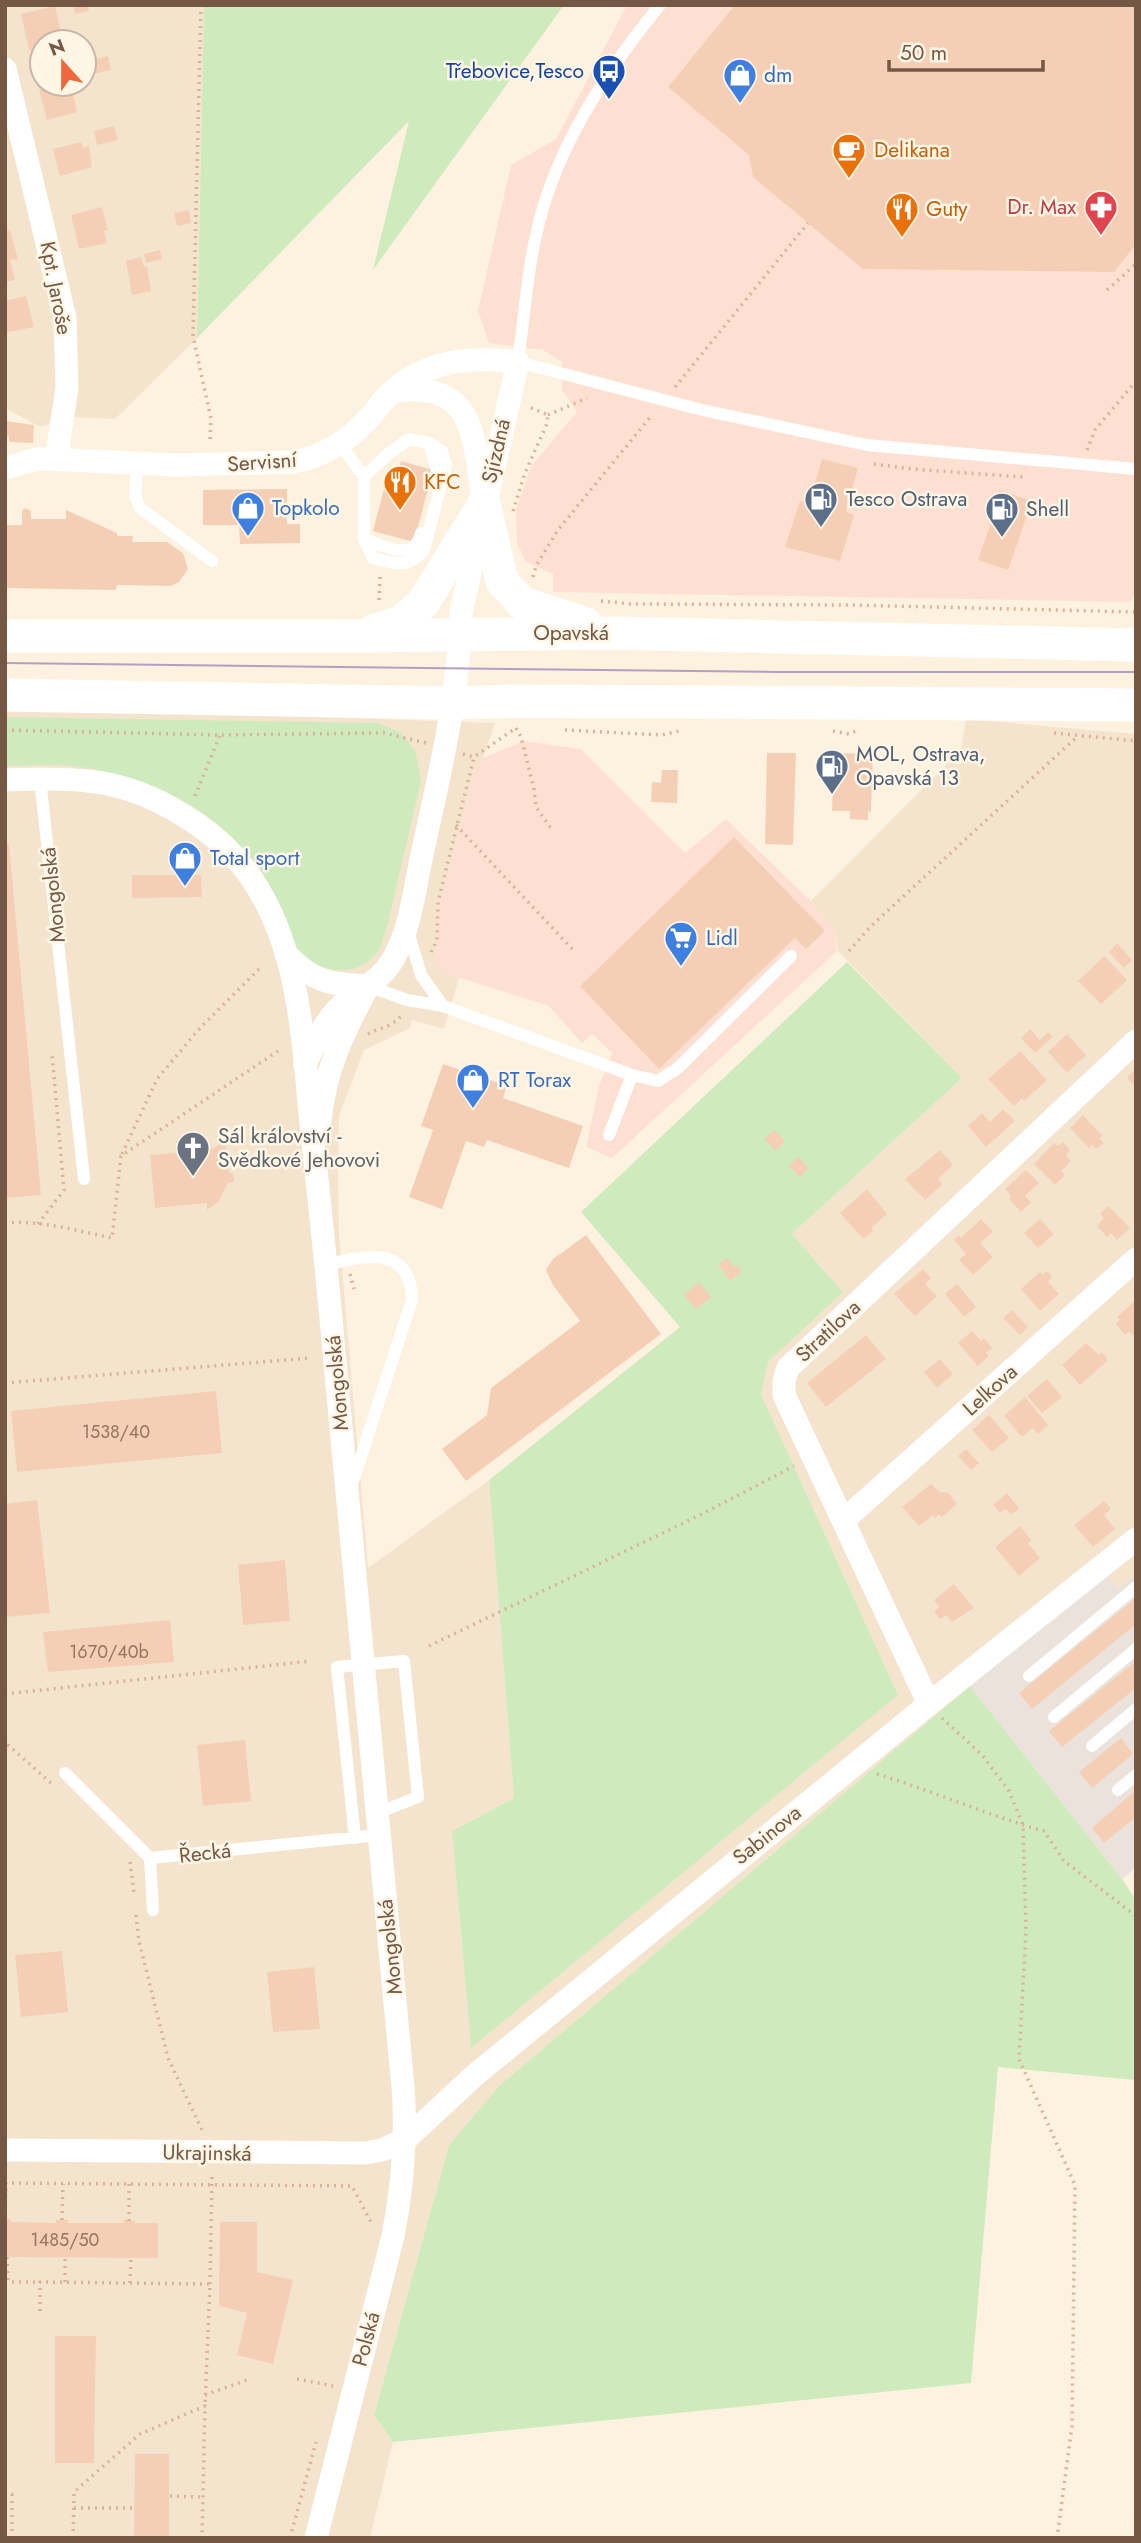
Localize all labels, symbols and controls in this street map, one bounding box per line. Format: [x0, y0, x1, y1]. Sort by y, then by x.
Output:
north arrow [28, 28, 98, 98]
scale bar [889, 28, 1043, 72]
text: N [45, 32, 69, 63]
text: 50 m [900, 38, 947, 68]
bus stop icon: Třebovice,Tesco [590, 52, 628, 101]
place label: Třebovice,Tesco [446, 56, 584, 86]
shop icon: dm [721, 56, 759, 105]
place label: dm [764, 60, 792, 90]
cafe icon: Delikana [830, 131, 868, 180]
place label: Delikana [874, 135, 950, 165]
pharmacy icon: Dr. Max [1082, 188, 1120, 237]
restaurant icon: Guty [883, 190, 921, 239]
place label: Dr. Max [1007, 192, 1076, 222]
place label: Guty [926, 194, 968, 224]
street label: Kpt. Jaroše [32, 239, 80, 337]
street label: Sjízdná [474, 416, 518, 486]
street label: Servisní [226, 444, 299, 479]
restaurant icon: KFC [381, 463, 419, 512]
place label: KFC [424, 467, 461, 497]
fuel station icon: Tesco Ostrava [802, 480, 840, 529]
place label: Tesco Ostrava [846, 484, 967, 514]
shop icon: Topkolo [229, 489, 267, 538]
fuel station icon: Shell [983, 490, 1021, 539]
place label: Topkolo [272, 493, 340, 523]
place label: Shell [1026, 494, 1069, 524]
street label: Opavská [533, 618, 609, 648]
place label: MOL, Ostrava, Opavská 13 [856, 739, 986, 793]
fuel station icon: MOL, Ostrava, Opavská 13 [813, 747, 851, 796]
shop icon: Total sport [166, 839, 204, 888]
place label: Total sport [210, 843, 300, 873]
street label: Mongolská [33, 846, 73, 944]
supermarket icon: Lidl [662, 919, 700, 968]
place label: Lidl [706, 923, 738, 953]
shop icon: RT Torax [454, 1061, 492, 1110]
place label: RT Torax [498, 1065, 571, 1095]
place label: Sál království - Svědkové Jehovovi [218, 1121, 380, 1175]
church icon: Sál království - Svědkové Jehovovi [174, 1129, 212, 1178]
street label: Stratilova [789, 1293, 867, 1369]
street label: Mongolská [318, 1334, 356, 1432]
street label: Lelkova [956, 1357, 1024, 1423]
house number: 1538/40 [82, 1419, 150, 1445]
house number: 1670/40b [69, 1639, 149, 1665]
street label: Sabinova [726, 1798, 808, 1872]
street label: Řecká [178, 1835, 232, 1871]
street label: Mongolská [370, 1898, 410, 1996]
street label: Ukrajinská [162, 2137, 252, 2169]
house number: 1485/50 [31, 2227, 100, 2253]
street label: Polská [344, 2309, 388, 2369]

